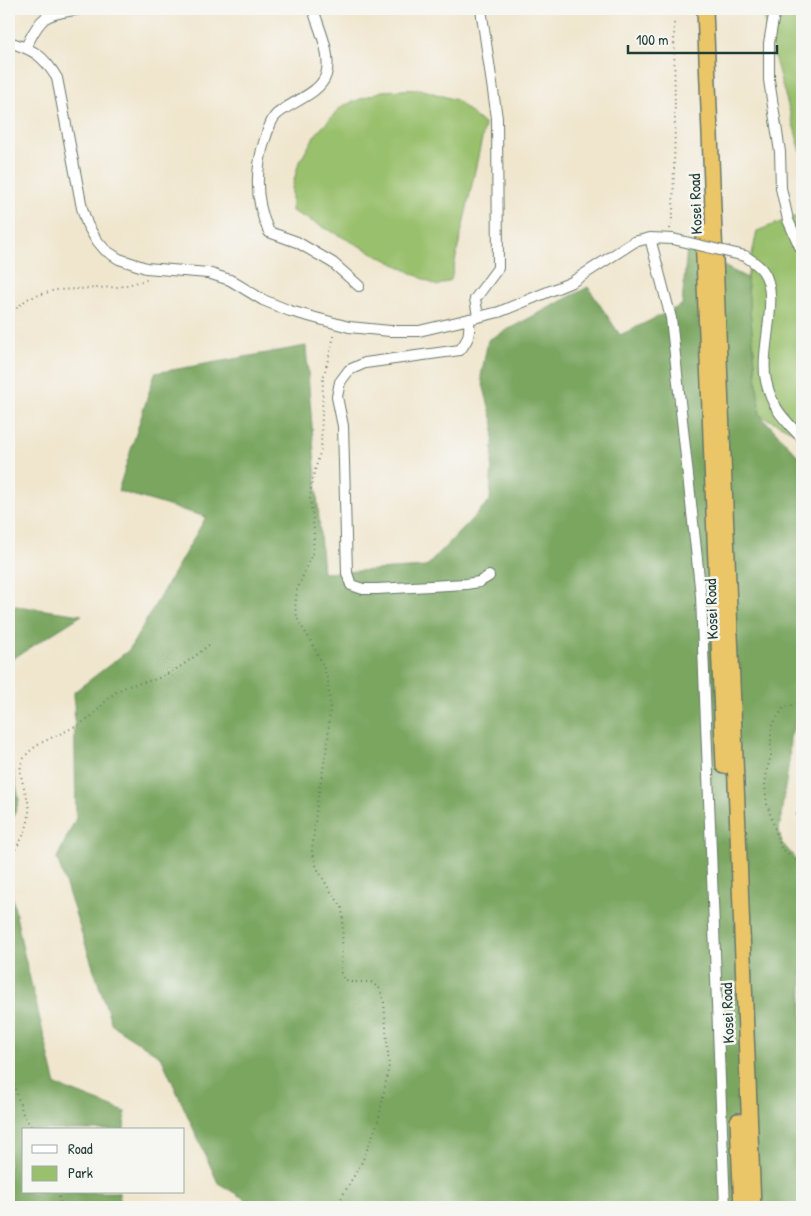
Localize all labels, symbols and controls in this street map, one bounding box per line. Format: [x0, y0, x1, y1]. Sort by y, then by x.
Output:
scale bar [628, 22, 777, 54]
text: 100 m [636, 29, 669, 50]
street label: Kosei Road [683, 173, 707, 235]
street label: Kosei Road [699, 578, 723, 640]
street label: Kosei Road [715, 982, 739, 1044]
legend [22, 1128, 185, 1194]
text: Road [68, 1138, 93, 1159]
text: Park [68, 1162, 93, 1183]

